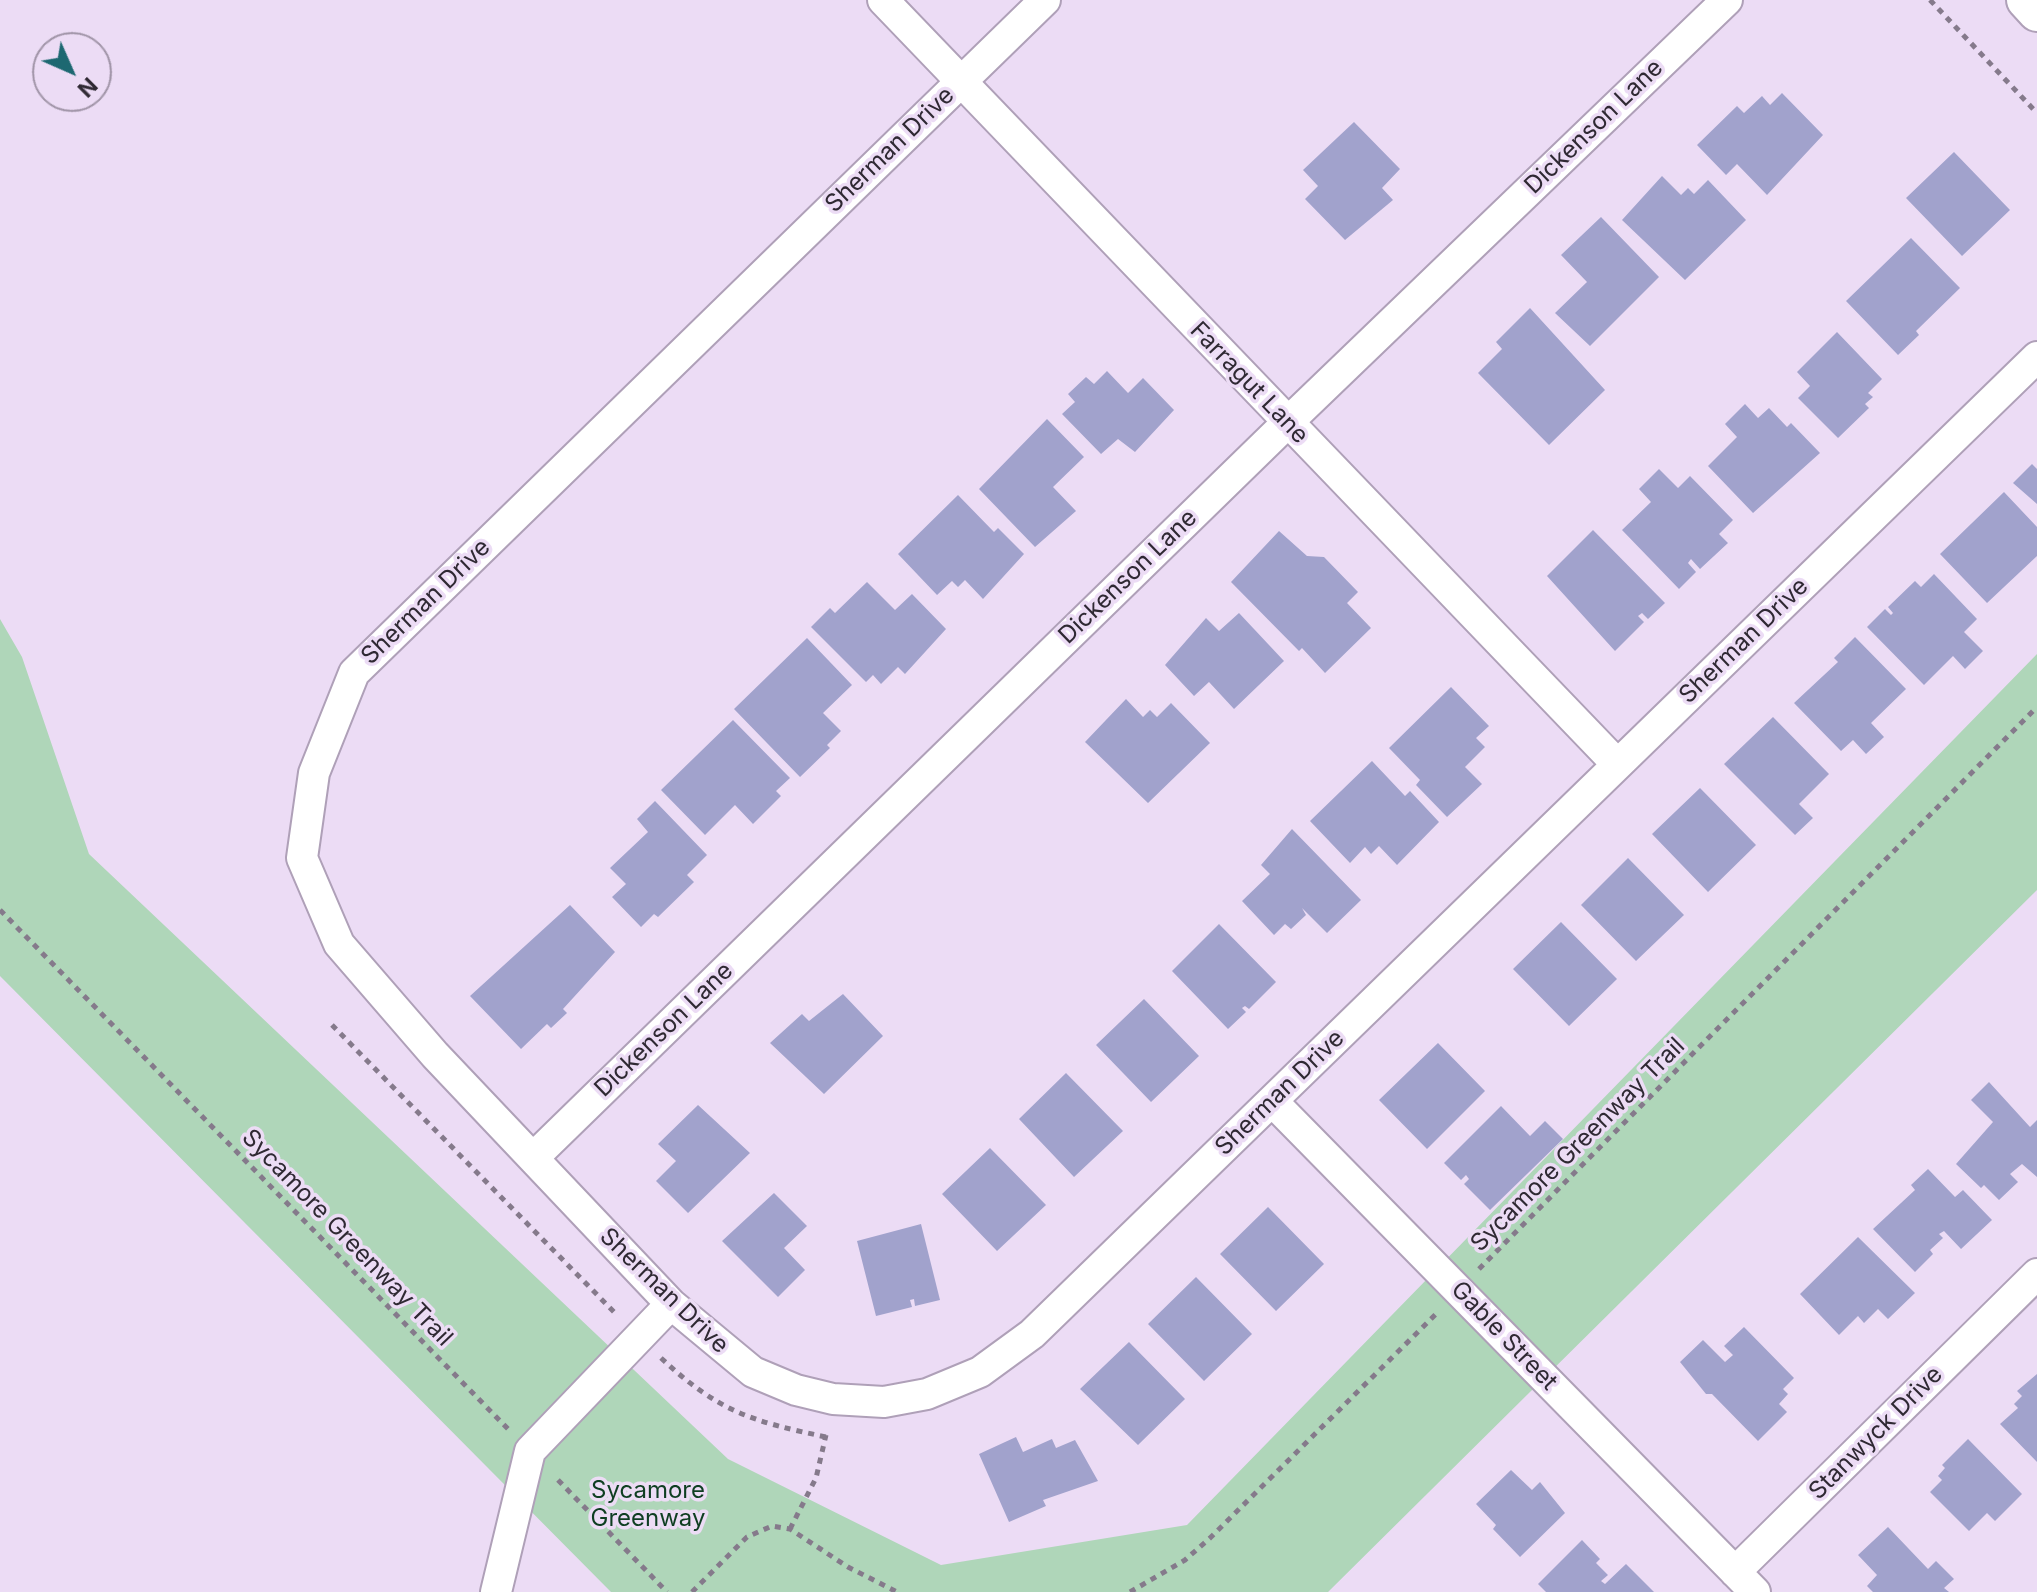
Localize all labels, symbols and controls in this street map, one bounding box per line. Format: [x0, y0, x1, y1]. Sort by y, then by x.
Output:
north arrow [32, 32, 112, 112]
street label: Dickenson Lane [1519, 54, 1669, 200]
text: N [72, 72, 103, 103]
street label: Sherman Drive [820, 81, 960, 219]
street label: Farragut Lane [1184, 316, 1314, 450]
street label: Dickenson Lane [1053, 504, 1203, 650]
street label: Sherman Drive [356, 533, 496, 671]
street label: Sherman Drive [1674, 572, 1814, 710]
street label: Dickenson Lane [589, 957, 739, 1103]
street label: Sherman Drive [1210, 1024, 1350, 1162]
street label: Sycamore Greenway Trail [1465, 1032, 1691, 1258]
street label: Sycamore Greenway Trail [236, 1123, 458, 1353]
street label: Sherman Drive [594, 1222, 734, 1360]
street label: Gable Street [1445, 1276, 1563, 1396]
street label: Stanwyck Drive [1803, 1360, 1949, 1506]
park label: Sycamore Greenway [591, 1477, 705, 1533]

